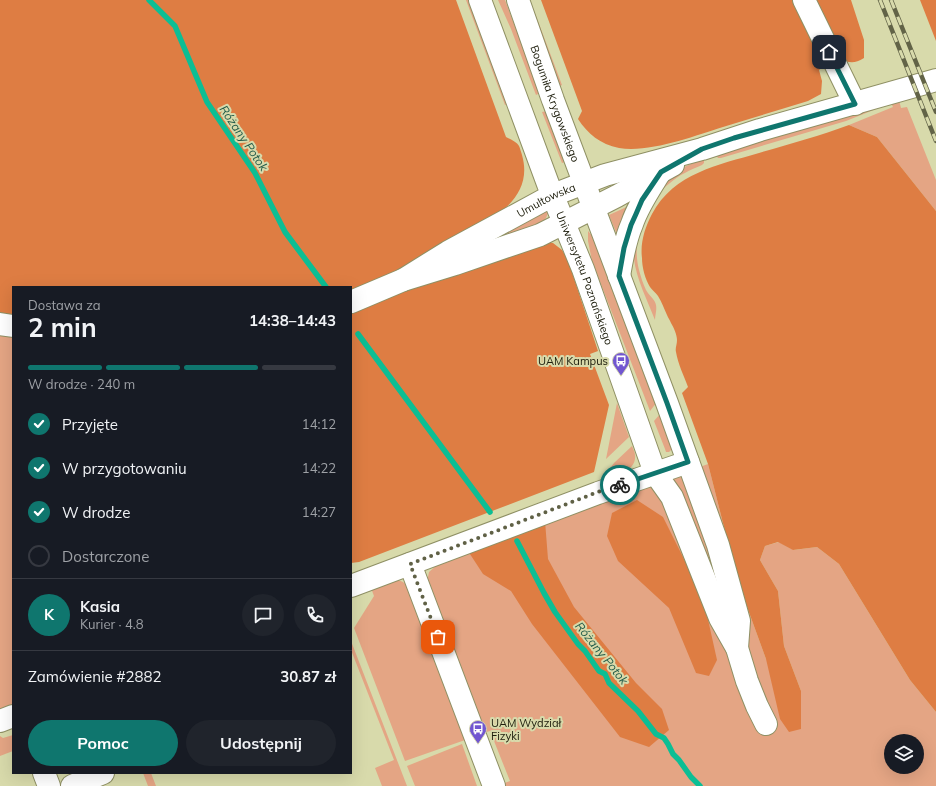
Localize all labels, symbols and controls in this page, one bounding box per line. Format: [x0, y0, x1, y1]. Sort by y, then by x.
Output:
pin [812, 35, 846, 69]
icon: home [818, 41, 840, 63]
street label: Bogumiła Krygowskiego [527, 43, 583, 164]
water label: Różany Potok [216, 102, 272, 174]
street label: Umultowska [514, 180, 577, 220]
street label: Uniwersytetu Poznańskiego [553, 209, 616, 347]
text: Dostawa za [28, 297, 101, 313]
text: 2 min [28, 311, 97, 344]
text: 14:38–14:43 [249, 311, 336, 330]
bus stop icon: UAM Kampus [611, 351, 631, 376]
place label: UAM Kampus [538, 354, 608, 368]
text: W drodze · 240 m [28, 376, 135, 392]
icon: check [28, 413, 50, 435]
text: Przyjęte [62, 415, 118, 434]
text: 14:12 [302, 416, 336, 432]
icon: check [28, 457, 50, 479]
text: W przygotowaniu [62, 459, 187, 478]
text: 14:22 [302, 460, 336, 476]
courier [600, 465, 640, 505]
icon: bike [609, 474, 631, 496]
icon: check [28, 501, 50, 523]
text: W drodze [62, 503, 130, 522]
text: 14:27 [302, 504, 336, 520]
text: Dostarczone [62, 547, 149, 566]
button: chat [242, 594, 284, 636]
button: phone [294, 594, 336, 636]
text: Kasia [80, 597, 120, 616]
text: K [44, 605, 54, 624]
text: Kurier · 4.8 [80, 616, 144, 632]
water label: Różany Potok [572, 619, 632, 688]
pin [421, 620, 455, 654]
icon: bag [427, 626, 449, 648]
text: Zamówienie #2882 [28, 667, 162, 686]
text: 30.87 zł [280, 667, 336, 686]
place label: UAM Wydział Fizyki [491, 716, 562, 743]
bus stop icon: UAM Wydział Fizyki [468, 719, 488, 744]
button: Pomoc [28, 720, 178, 766]
button: Udostępnij [186, 720, 336, 766]
map controls [884, 734, 924, 774]
button: layers [884, 734, 924, 774]

